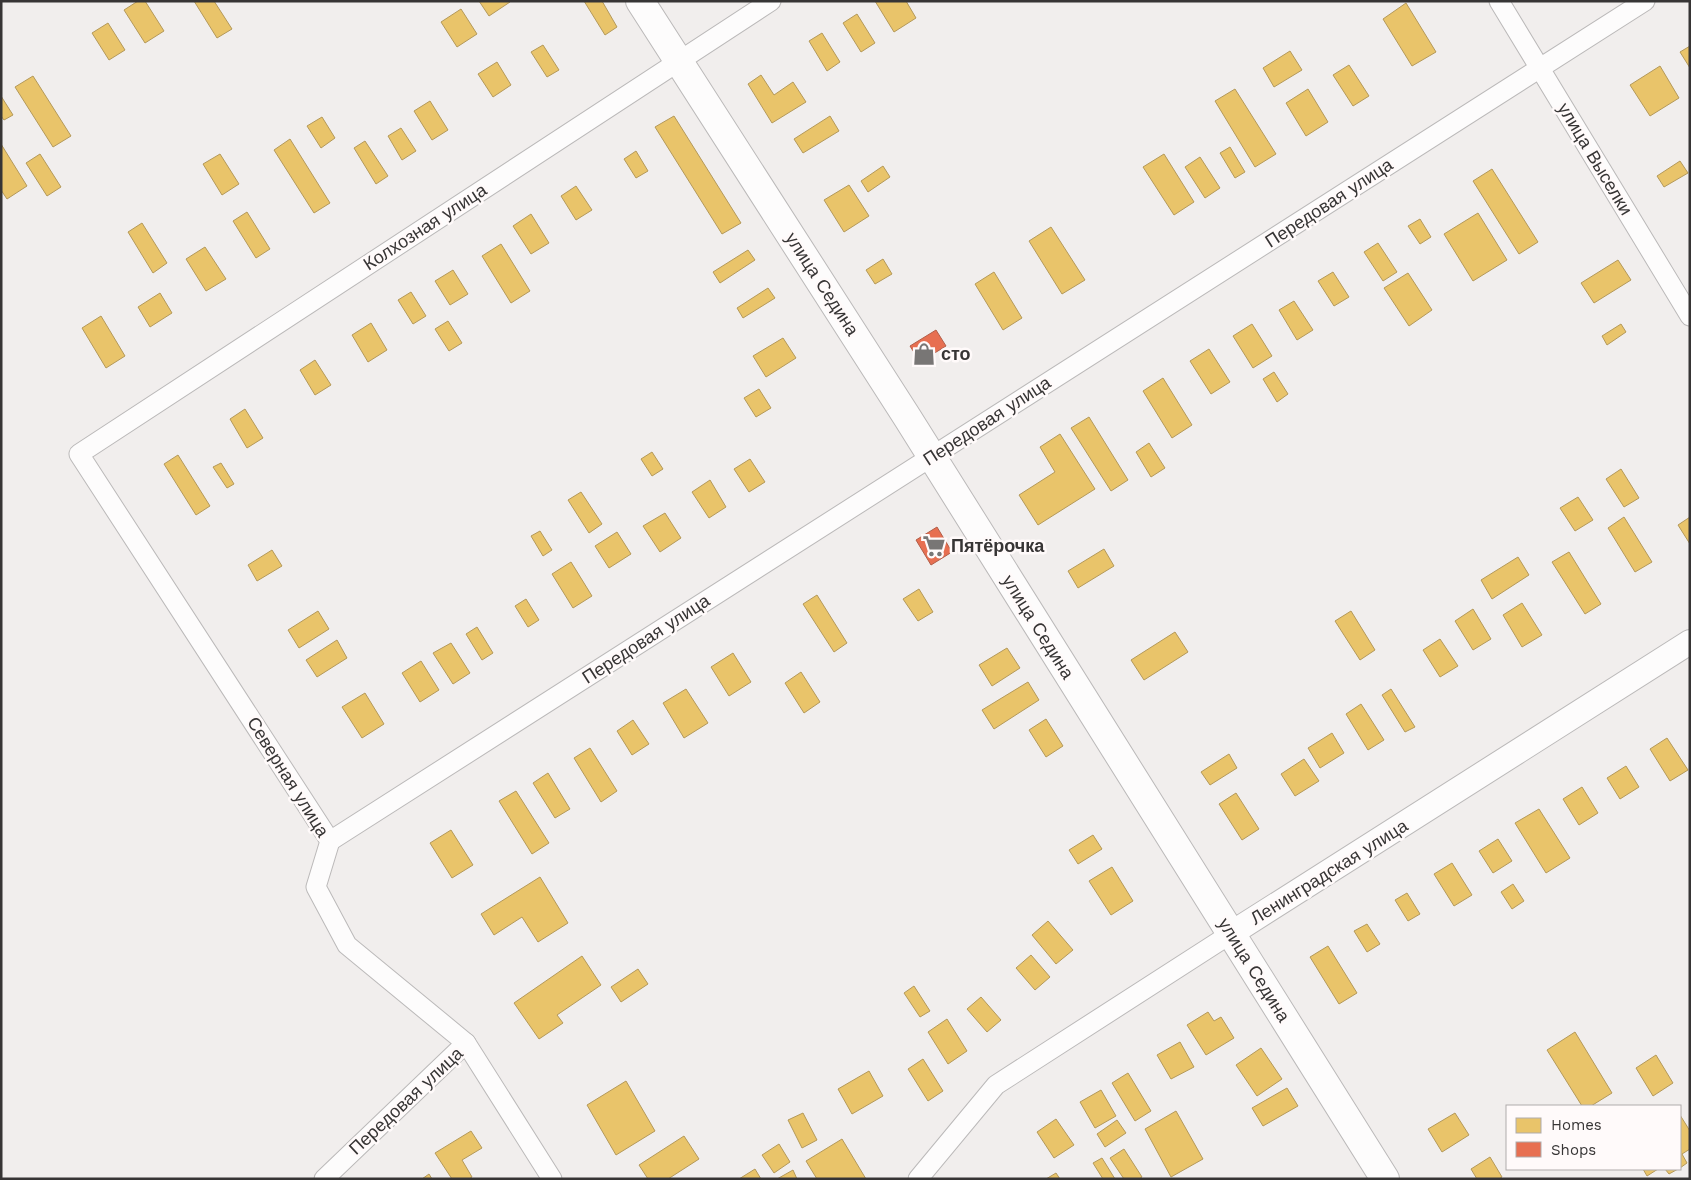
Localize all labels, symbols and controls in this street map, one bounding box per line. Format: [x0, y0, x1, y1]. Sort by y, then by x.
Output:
street label: улица Выселки [1554, 99, 1637, 219]
street label: Передовая улица [1261, 153, 1397, 252]
street label: Колхозная улица [359, 178, 491, 274]
street label: улица Седина [781, 228, 864, 340]
shop icon: сто [911, 341, 937, 367]
place label: сто [941, 343, 971, 364]
street label: Передовая улица [919, 371, 1055, 470]
supermarket icon: Пятёрочка [921, 533, 947, 559]
place label: Пятёрочка [951, 535, 1045, 556]
street label: улица Седина [998, 571, 1079, 683]
street label: Передовая улица [578, 589, 714, 688]
street label: Северная улица [243, 713, 334, 842]
street label: Ленинградская улица [1246, 814, 1412, 929]
street label: улица Седина [1214, 914, 1295, 1026]
street label: Передовая улица [344, 1042, 468, 1159]
legend [1506, 1105, 1681, 1170]
text: Homes [1551, 1116, 1602, 1134]
text: Shops [1551, 1141, 1596, 1159]

